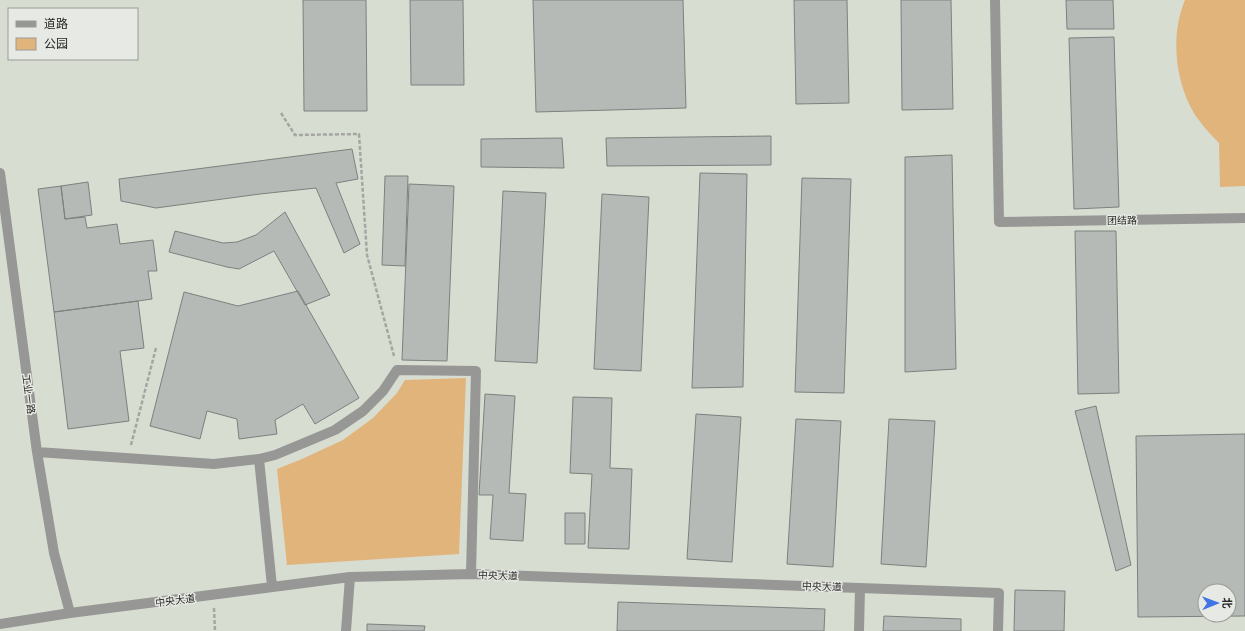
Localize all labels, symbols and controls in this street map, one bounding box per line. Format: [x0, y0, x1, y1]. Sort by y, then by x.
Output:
legend [8, 8, 138, 60]
text: 道路 [44, 17, 68, 31]
text: 公园 [44, 37, 68, 51]
street label: 团结路 [1107, 214, 1137, 226]
street label: 工业一路 [20, 373, 38, 415]
street label: 中央大道 [478, 568, 518, 582]
street label: 中央大道 [802, 579, 842, 593]
north arrow [1197, 583, 1237, 623]
street label: 中央大道 [154, 592, 196, 608]
text: 北 [1221, 597, 1233, 608]

